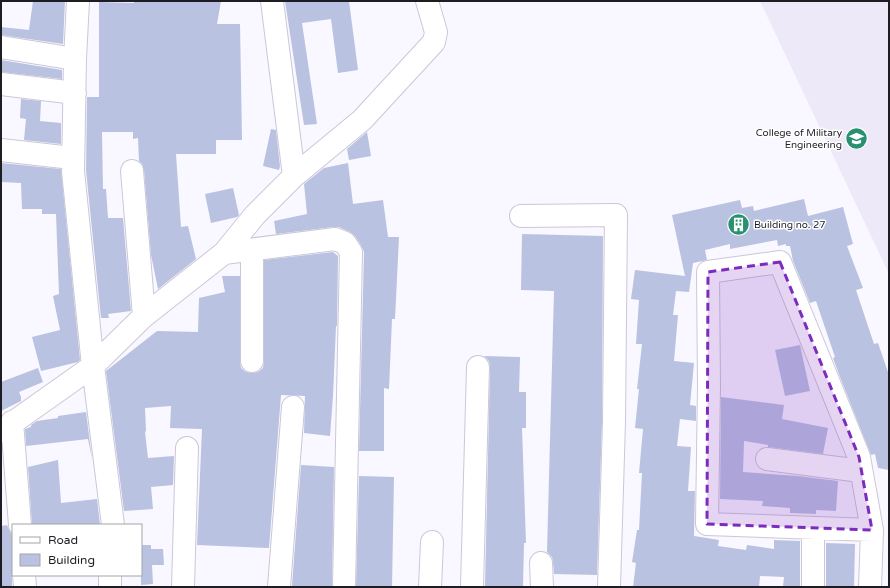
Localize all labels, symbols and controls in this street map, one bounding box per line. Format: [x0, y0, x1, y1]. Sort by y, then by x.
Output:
school or university icon: College of Military Engineering [844, 125, 870, 151]
place label: College of Military Engineering [756, 127, 843, 151]
building icon: Building no. 27 [725, 211, 751, 237]
place label: Building no. 27 [754, 219, 826, 231]
legend [12, 524, 142, 576]
text: Road [48, 533, 78, 547]
text: Building [48, 553, 95, 567]

